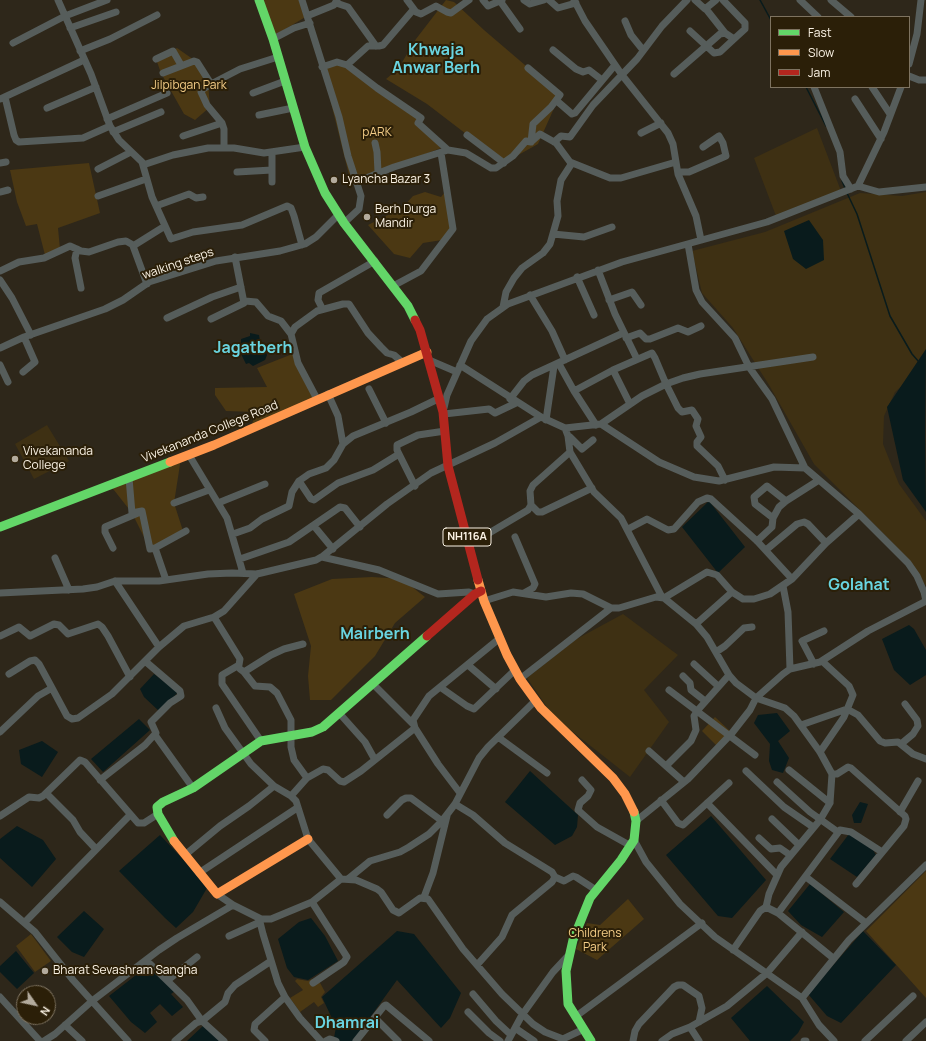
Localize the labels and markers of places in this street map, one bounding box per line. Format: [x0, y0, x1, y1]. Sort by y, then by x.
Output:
place label: Lyancha Bazar 3 [342, 173, 430, 187]
marker: Lyancha Bazar 3 [329, 175, 339, 185]
place label: Berh Durga Mandir [375, 203, 436, 231]
marker: Berh Durga Mandir [362, 212, 372, 222]
place label: Vivekananda College [23, 445, 93, 473]
marker: Vivekananda College [10, 454, 20, 464]
place label: Bharat Sevashram Sangha [53, 964, 198, 978]
marker: Bharat Sevashram Sangha [40, 966, 50, 976]

